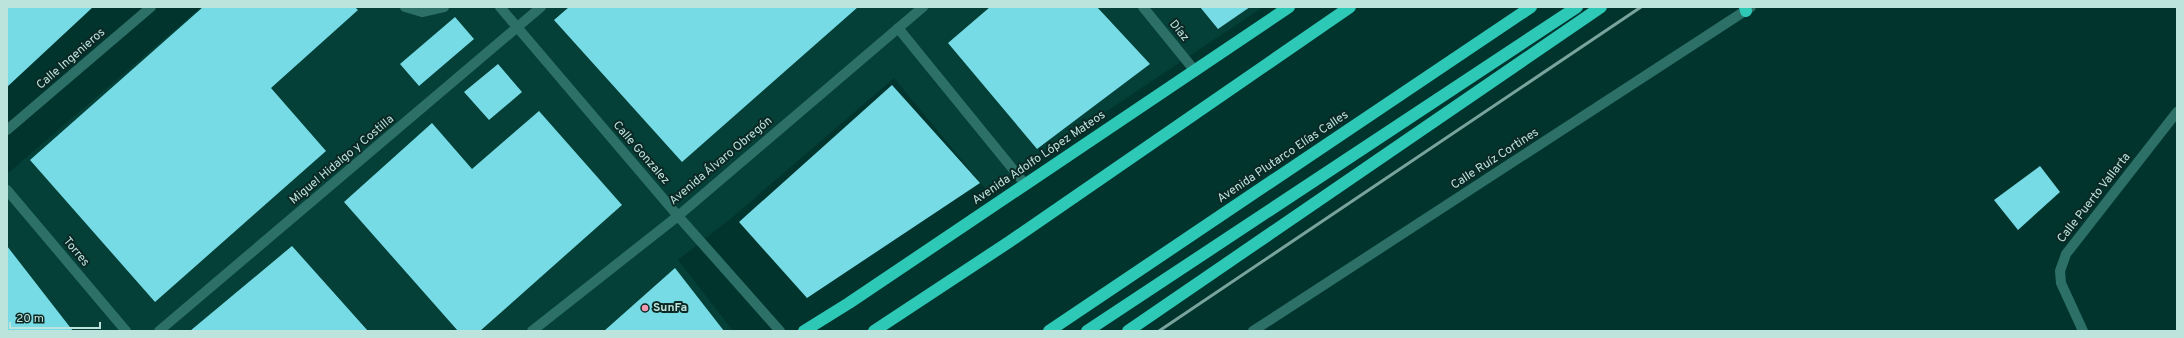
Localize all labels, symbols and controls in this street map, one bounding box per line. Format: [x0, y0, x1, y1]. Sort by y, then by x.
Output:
street label: Díaz [1165, 17, 1193, 45]
street label: Calle Ingenieros [33, 25, 109, 93]
street label: Avenida Adolfo López Mateos [969, 107, 1109, 209]
street label: Avenida Plutarco Elías Calles [1214, 107, 1352, 207]
street label: Miguel Hidalgo y Costilla [287, 112, 397, 208]
street label: Avenida Álvaro Obregón [666, 113, 776, 209]
street label: Calle Gonzalez [609, 118, 673, 188]
street label: Calle Ruíz Cortines [1448, 125, 1542, 193]
street label: Calle Puerto Vallarta [2054, 150, 2134, 246]
street label: Torres [59, 234, 93, 270]
place label: SunFa [653, 300, 687, 316]
marker: SunFa [640, 303, 650, 313]
scale bar [10, 304, 100, 330]
text: 20 m [16, 311, 44, 327]

